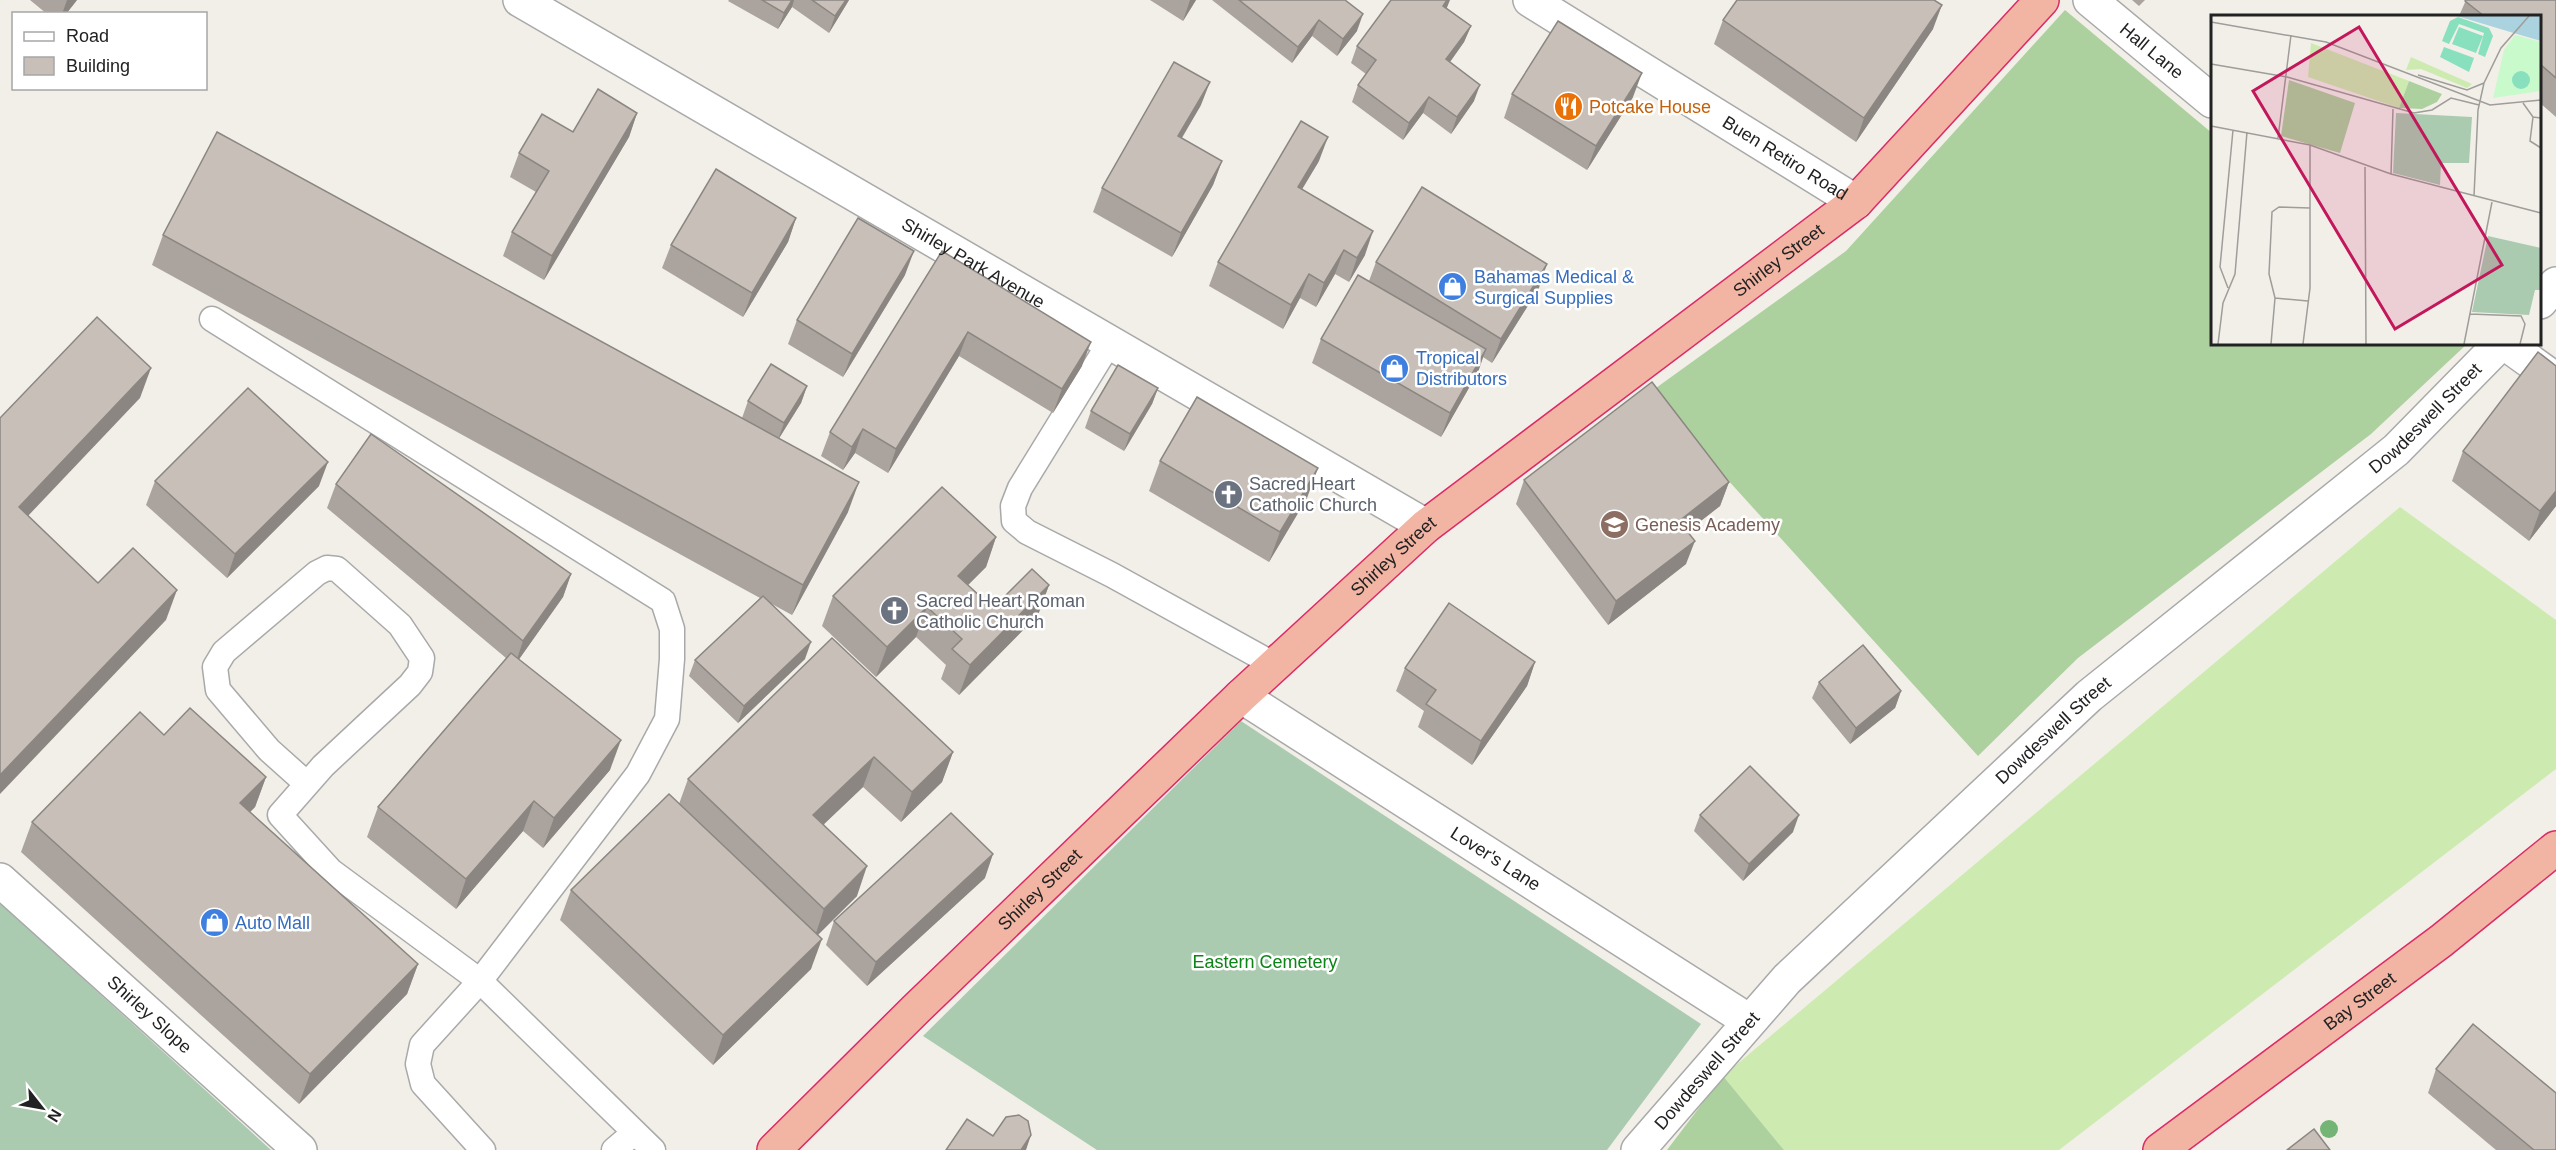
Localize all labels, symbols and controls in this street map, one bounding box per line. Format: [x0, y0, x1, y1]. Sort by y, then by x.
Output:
legend [12, 12, 207, 90]
inset map [2211, 15, 2541, 345]
street label: Hall Lane [2116, 19, 2187, 83]
text: Road [66, 26, 109, 46]
text: Building [66, 56, 130, 76]
restaurant icon: Potcake House [1552, 91, 1584, 123]
place label: Potcake House [1589, 97, 1711, 117]
street label: Buen Retiro Road [1719, 112, 1851, 204]
street label: Shirley Park Avenue [898, 214, 1048, 312]
street label: Shirley Street [1729, 220, 1828, 301]
place label: Bahamas Medical & Surgical Supplies [1474, 267, 1634, 308]
shop icon: Bahamas Medical & Surgical Supplies [1437, 271, 1469, 303]
place label: Tropical Distributors [1416, 348, 1507, 389]
shop icon: Tropical Distributors [1379, 352, 1411, 384]
street label: Dowdeswell Street [2365, 359, 2485, 478]
place label: Sacred Heart Catholic Church [1249, 474, 1377, 515]
church icon: Sacred Heart Catholic Church [1212, 478, 1244, 510]
school or university icon: Genesis Academy [1598, 509, 1630, 541]
street label: Shirley Street [1347, 512, 1440, 600]
place label: Genesis Academy [1635, 515, 1780, 535]
place label: Sacred Heart Roman Catholic Church [916, 591, 1085, 632]
church icon: Sacred Heart Roman Catholic Church [879, 595, 911, 627]
street label: Dowdeswell Street [1991, 673, 2115, 788]
street label: Lover's Lane [1447, 823, 1544, 895]
street label: Shirley Street [994, 845, 1086, 934]
shop icon: Auto Mall [198, 907, 230, 939]
place label: Auto Mall [235, 913, 310, 933]
park label: Eastern Cemetery [1192, 952, 1338, 972]
street label: Bay Street [2320, 968, 2400, 1035]
street label: Shirley Slope [103, 972, 196, 1057]
street label: Dowdeswell Street [1650, 1008, 1764, 1134]
north arrow [12, 1078, 72, 1138]
text: N [44, 1106, 65, 1125]

